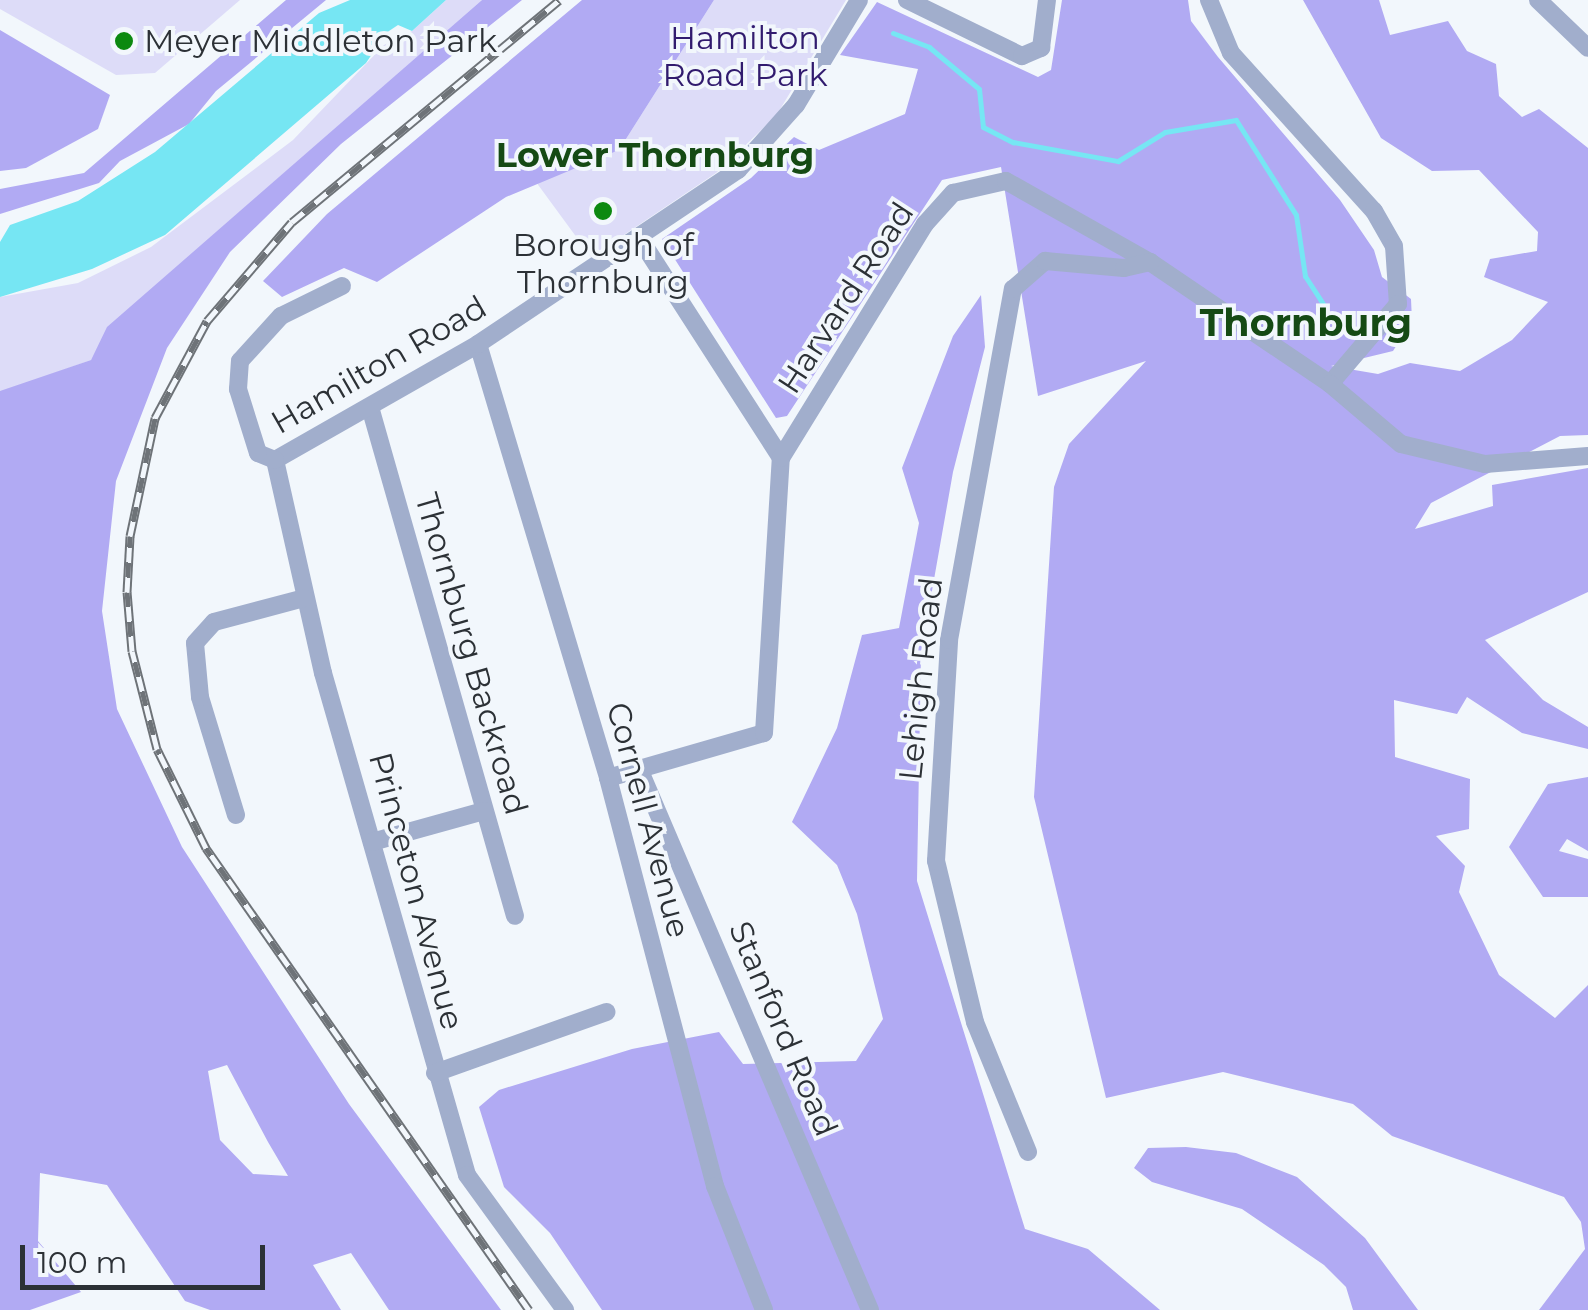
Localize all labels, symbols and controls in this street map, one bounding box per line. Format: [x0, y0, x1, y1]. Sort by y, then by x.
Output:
park label: Hamilton Road Park [662, 20, 828, 95]
place label: Meyer Middleton Park [144, 22, 497, 60]
marker: Meyer Middleton Park [113, 30, 135, 52]
district label: Lower Thornburg [496, 134, 814, 176]
street label: Harvard Road [770, 195, 922, 401]
marker: Borough of Thornburg [592, 200, 614, 222]
place label: Borough of Thornburg [512, 227, 694, 302]
street label: Hamilton Road [265, 288, 493, 442]
district label: Thornburg [1200, 300, 1412, 346]
street label: Thornburg Backroad [407, 489, 535, 819]
street label: Lehigh Road [891, 576, 951, 782]
street label: Cornell Avenue [598, 698, 698, 942]
street label: Princeton Avenue [361, 748, 471, 1034]
street label: Stanford Road [721, 916, 845, 1142]
scale bar [25, 1225, 270, 1287]
text: 100 m [37, 1244, 127, 1281]

